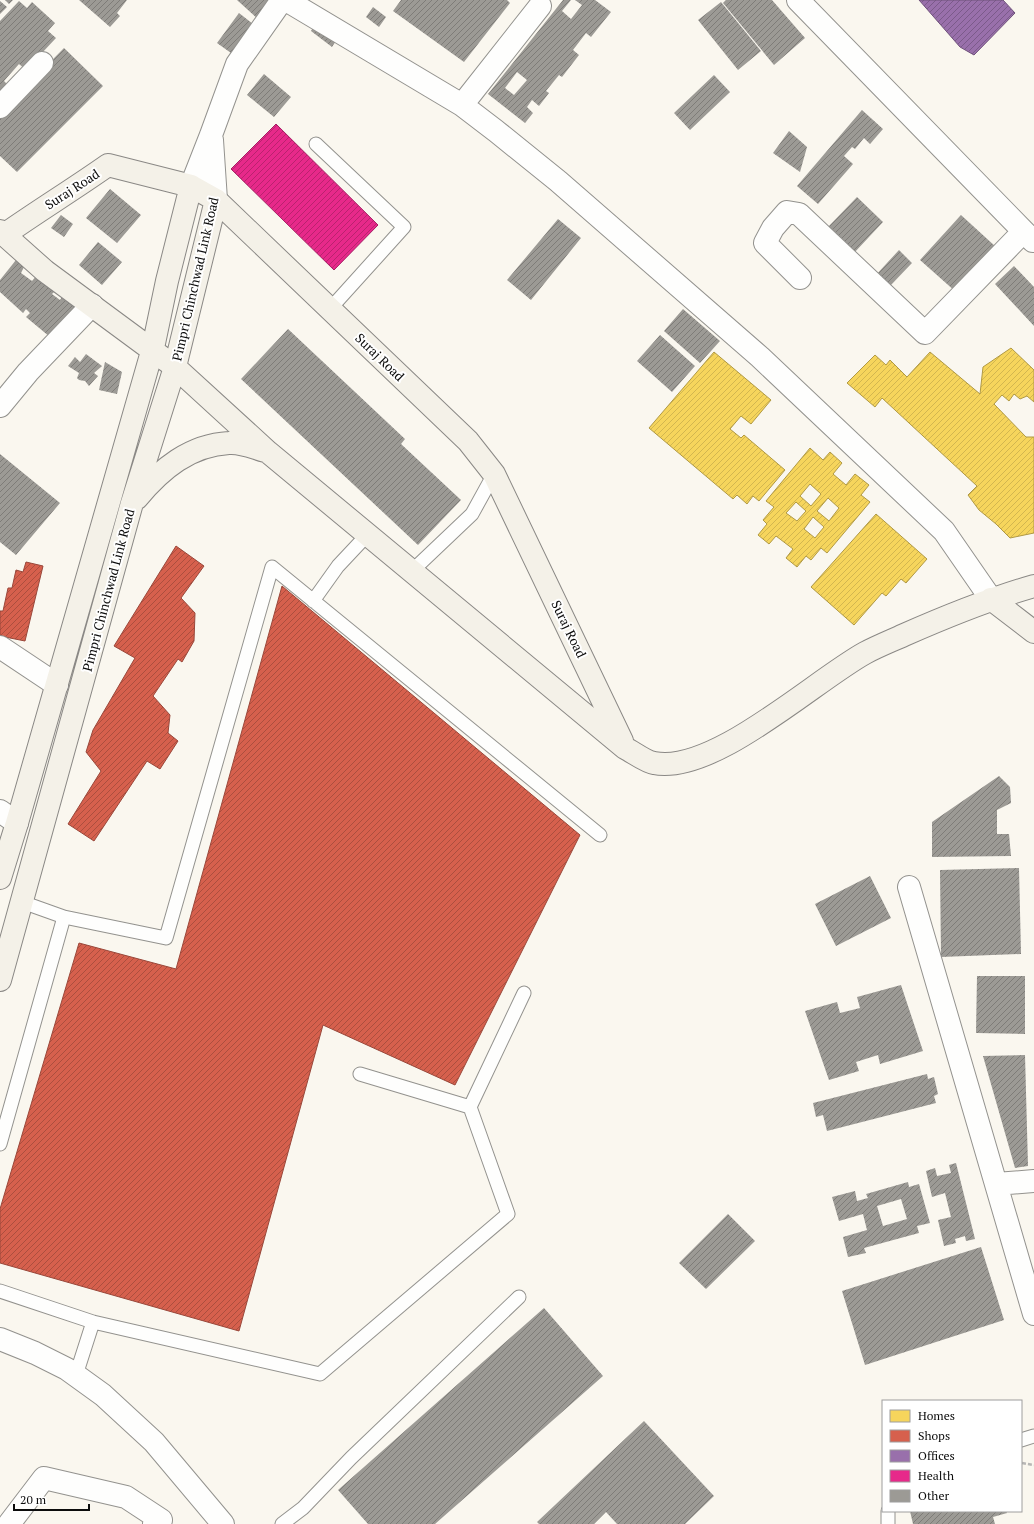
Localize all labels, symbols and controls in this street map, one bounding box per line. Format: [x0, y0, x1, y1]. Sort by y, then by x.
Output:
street label: Suraj Road [41, 165, 103, 213]
street label: Pimpri Chinchwad Link Road [167, 195, 223, 363]
street label: Suraj Road [351, 329, 409, 385]
street label: Pimpri Chinchwad Link Road [78, 507, 138, 673]
street label: Suraj Road [547, 597, 591, 661]
legend [882, 1400, 1022, 1512]
text: Homes [918, 1408, 955, 1423]
text: Shops [918, 1428, 950, 1443]
text: Offices [918, 1448, 955, 1463]
text: Health [918, 1468, 954, 1483]
scale bar [14, 1486, 89, 1512]
text: Other [918, 1488, 949, 1503]
text: 20 m [20, 1492, 47, 1507]

